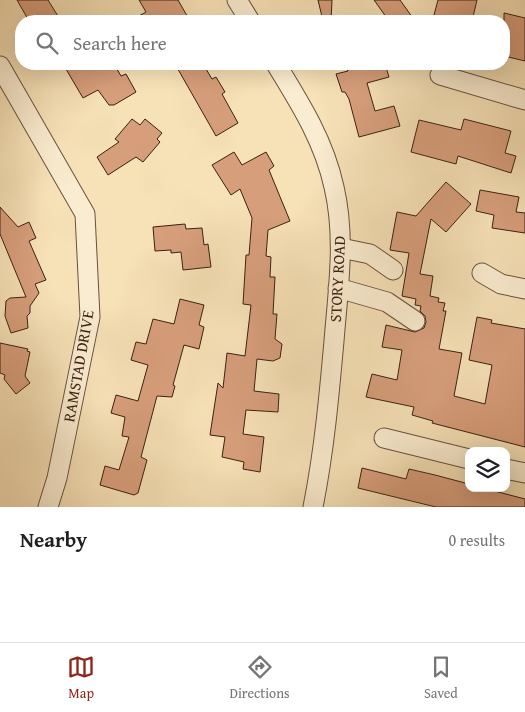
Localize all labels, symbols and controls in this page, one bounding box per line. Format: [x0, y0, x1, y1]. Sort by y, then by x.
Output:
search box [15, 15, 510, 70]
icon: search [33, 29, 61, 57]
text: Search here [73, 29, 167, 57]
street label: STORY ROAD [323, 235, 351, 323]
street label: RAMSTAD DRIVE [56, 308, 100, 424]
map controls [465, 447, 510, 492]
button: layers [465, 447, 510, 492]
text: Nearby [20, 524, 87, 555]
text: 0 results [448, 528, 505, 552]
tab: Map [67, 653, 95, 703]
tab: Directions [229, 653, 290, 703]
tab: Saved [424, 653, 458, 703]

